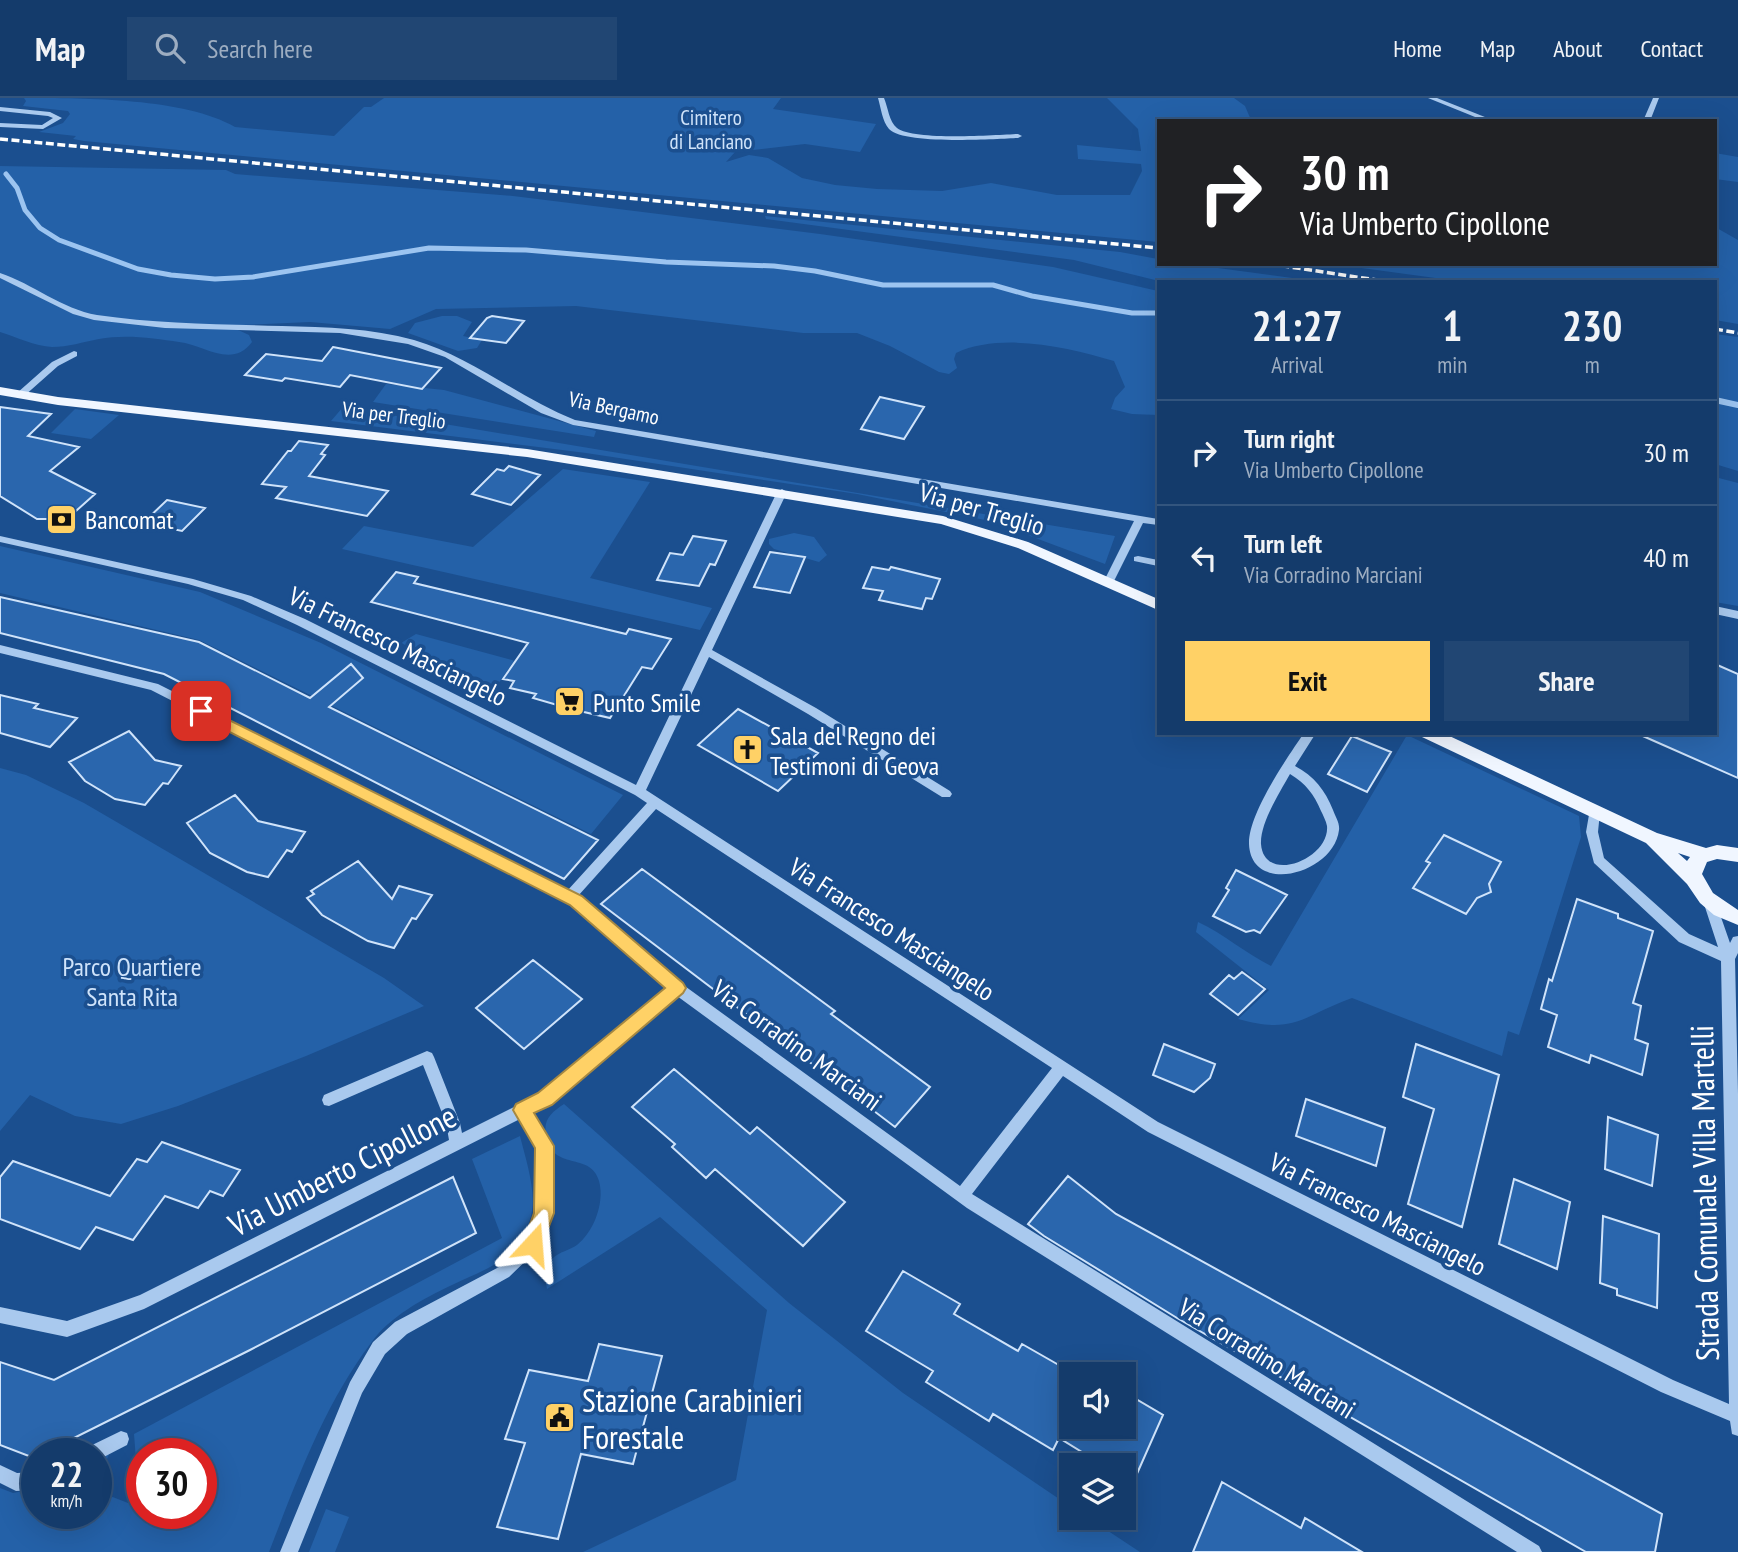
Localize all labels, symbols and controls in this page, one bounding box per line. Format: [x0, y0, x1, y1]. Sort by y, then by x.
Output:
search box [127, 17, 617, 80]
text: Map [35, 27, 85, 70]
icon: search [151, 29, 189, 67]
text: Search here [207, 32, 313, 65]
text: Home [1393, 33, 1442, 64]
text: Map [1480, 33, 1515, 64]
text: About [1553, 33, 1602, 64]
text: Contact [1640, 33, 1703, 64]
park label: Cimitero di Lanciano [670, 104, 752, 155]
text: 30 m [1300, 140, 1389, 204]
icon: right [1185, 147, 1276, 238]
text: Via Umberto Cipollone [1300, 202, 1550, 244]
text: 21:27 [1252, 298, 1343, 353]
text: 1 [1442, 298, 1462, 353]
text: 230 [1562, 298, 1622, 353]
text: Arrival [1271, 350, 1323, 379]
text: min [1437, 350, 1467, 379]
text: m [1585, 350, 1600, 379]
street label: Via Bergamo [565, 385, 662, 431]
street label: Via per Treglio [340, 395, 447, 435]
text: Turn right [1244, 422, 1335, 455]
icon: right [1185, 434, 1223, 472]
text: 30 m [1643, 436, 1689, 469]
text: Via Umberto Cipollone [1244, 455, 1424, 484]
street label: Via per Treglio [915, 475, 1048, 543]
bank icon: Bancomat [45, 502, 79, 536]
place label: Bancomat [85, 503, 174, 536]
text: Turn left [1244, 527, 1322, 560]
icon: left [1185, 539, 1223, 577]
text: 40 m [1643, 541, 1689, 574]
text: Via Corradino Marciani [1244, 560, 1423, 589]
street label: Via Francesco Masciangelo [283, 578, 513, 713]
button: Exit [1185, 641, 1430, 721]
button: Share [1444, 641, 1689, 721]
pin [171, 681, 231, 741]
supermarket icon: Punto Smile [553, 685, 587, 719]
place label: Punto Smile [593, 686, 701, 719]
icon: arrive [182, 692, 220, 730]
place label: Sala del Regno dei Testimoni di Geova [770, 719, 939, 782]
church icon: Sala del Regno dei Testimoni di Geova [730, 733, 764, 767]
street label: Via Francesco Masciangelo [782, 850, 1001, 1008]
park label: Parco Quartiere Santa Rita [62, 950, 202, 1013]
street label: Via Corradino Marciani [705, 972, 888, 1118]
street label: Strada Comunale Villa Martelli [1680, 1025, 1728, 1361]
street label: Via Umberto Cipollone [220, 1095, 463, 1246]
street label: Via Francesco Masciangelo [1263, 1145, 1492, 1283]
position arrow [496, 1207, 570, 1281]
street label: Via Corradino Marciani [1172, 1290, 1361, 1426]
map controls [1059, 1362, 1136, 1530]
button: sound [1059, 1362, 1136, 1439]
place label: Stazione Carabinieri Forestale [582, 1379, 803, 1458]
public building icon: Stazione Carabinieri Forestale [542, 1401, 576, 1435]
speed limit sign: 30 [126, 1438, 217, 1529]
text: 22 [50, 1451, 83, 1497]
button: layers [1059, 1453, 1136, 1530]
text: km/h [51, 1489, 82, 1512]

